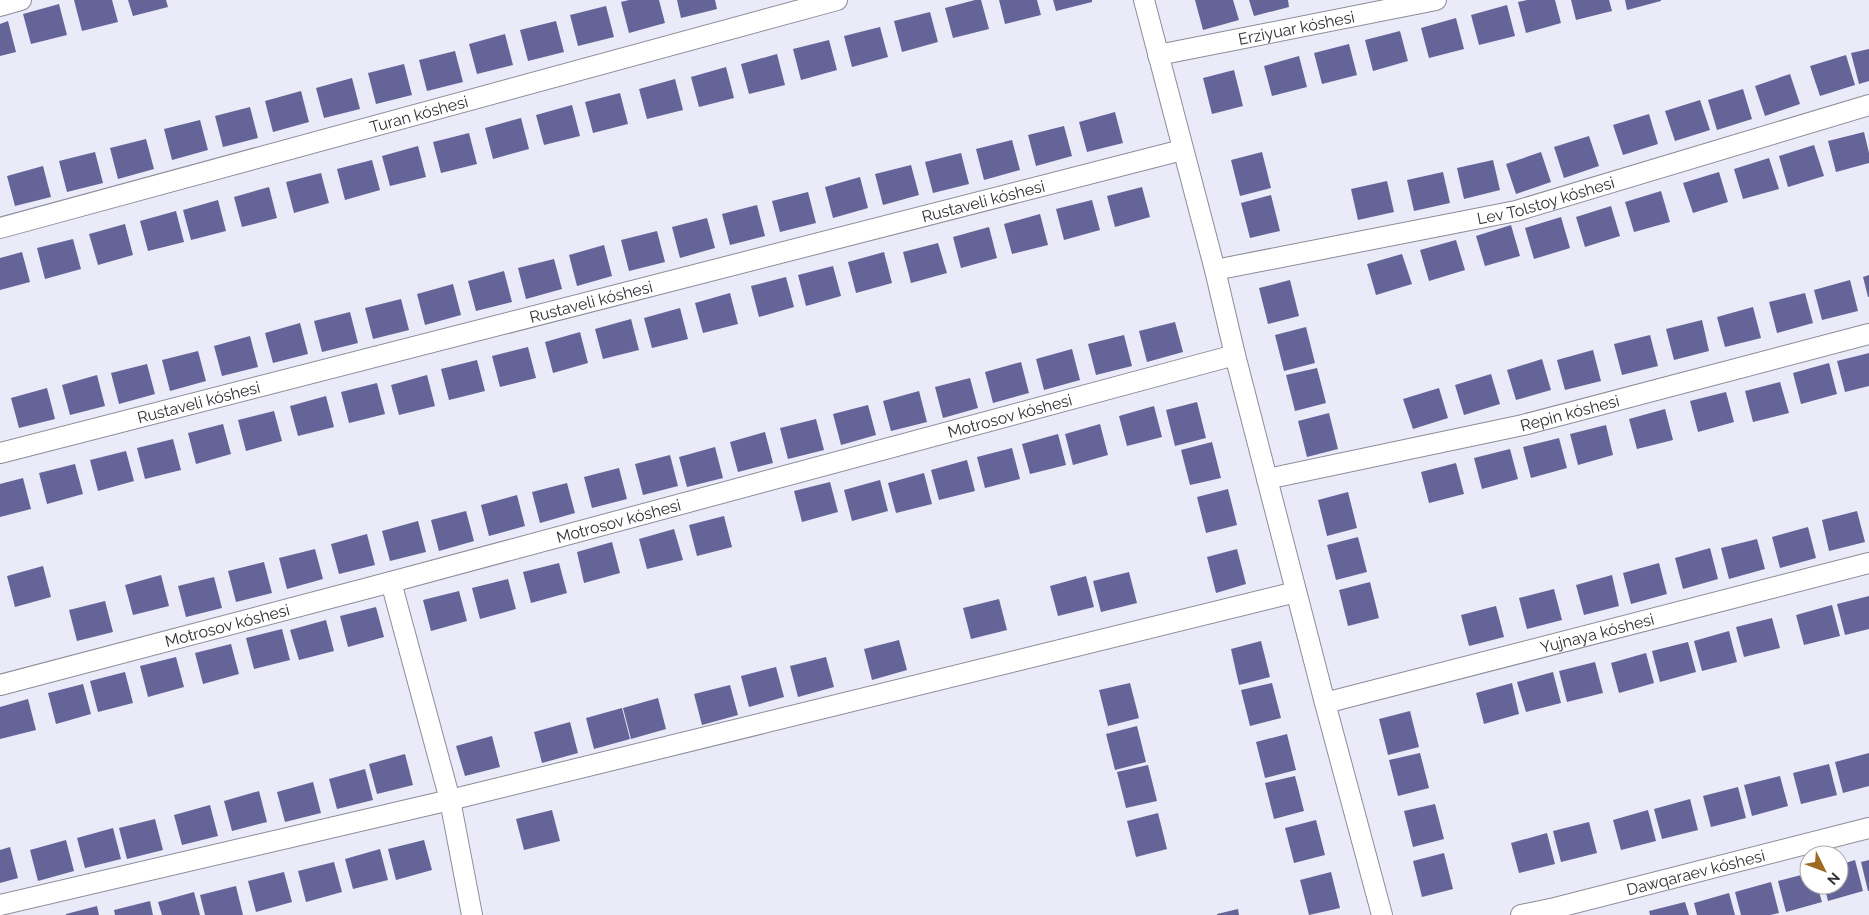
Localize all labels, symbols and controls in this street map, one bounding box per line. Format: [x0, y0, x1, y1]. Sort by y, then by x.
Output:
street label: Erziyuar kóshesi [1236, 7, 1356, 48]
street label: Turan kóshesi [368, 91, 470, 136]
street label: Lev Tolstoy kóshesi [1475, 173, 1617, 228]
street label: Rustaveli kóshesi [920, 176, 1047, 226]
street label: Rustaveli kóshesi [527, 277, 654, 326]
street label: Rustaveli kóshesi [135, 377, 262, 427]
street label: Motrosov kóshesi [945, 390, 1074, 441]
street label: Repin kóshesi [1518, 391, 1621, 435]
street label: Motrosov kóshesi [554, 495, 683, 547]
street label: Motrosov kóshesi [163, 600, 292, 651]
street label: Yujnaya kóshesi [1538, 609, 1656, 657]
street label: Dawqaraev kóshesi [1625, 845, 1767, 899]
north arrow [1799, 845, 1849, 895]
text: N [1824, 869, 1843, 888]

